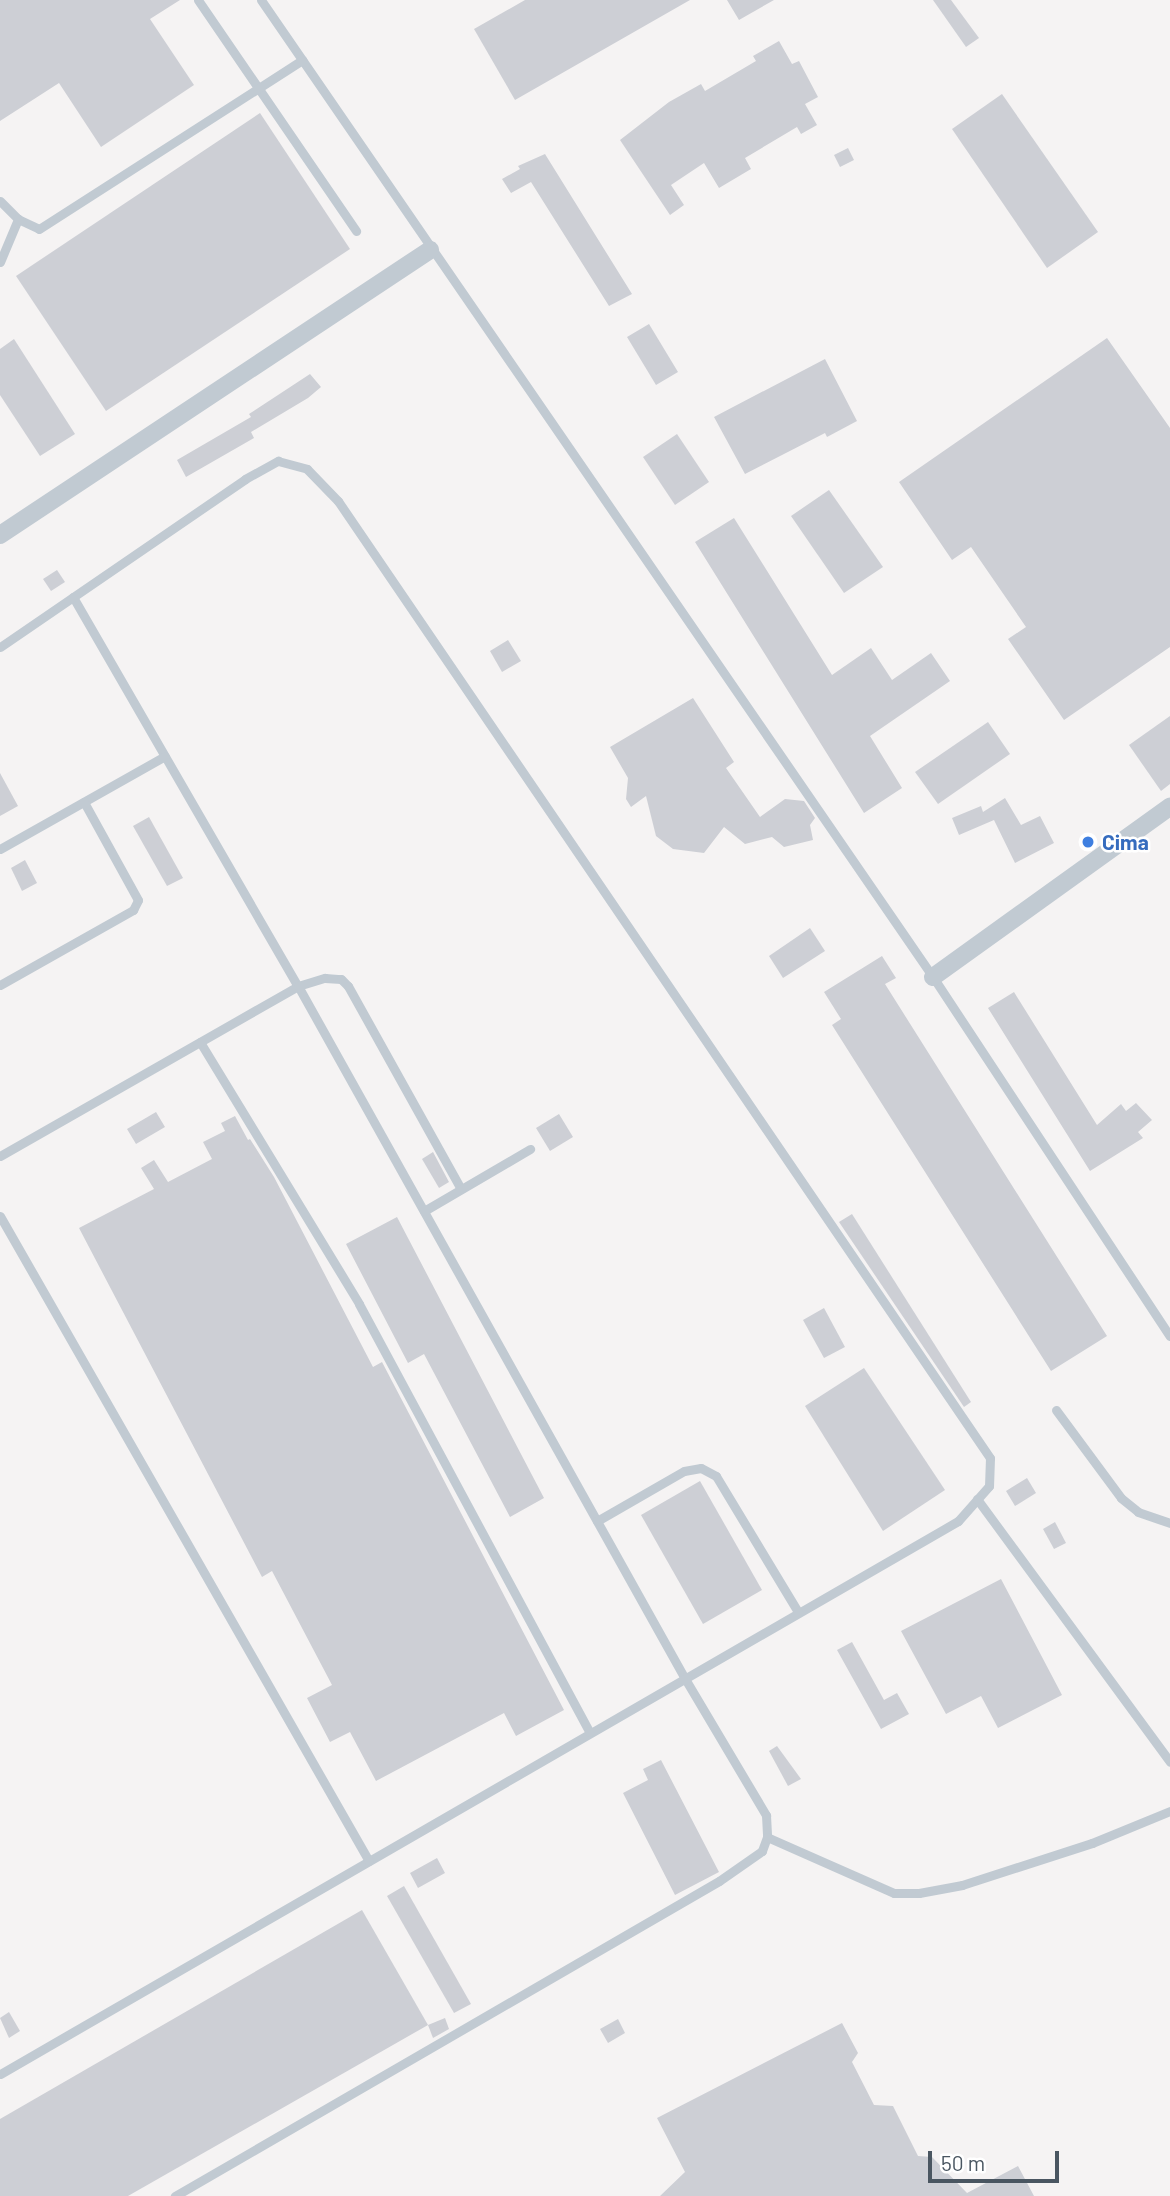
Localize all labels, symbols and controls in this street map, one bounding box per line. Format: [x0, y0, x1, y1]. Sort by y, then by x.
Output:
place label: Cima [1102, 829, 1149, 855]
marker: Cima [1080, 834, 1096, 850]
scale bar [932, 2136, 1063, 2180]
text: 50 m [941, 2150, 985, 2175]

